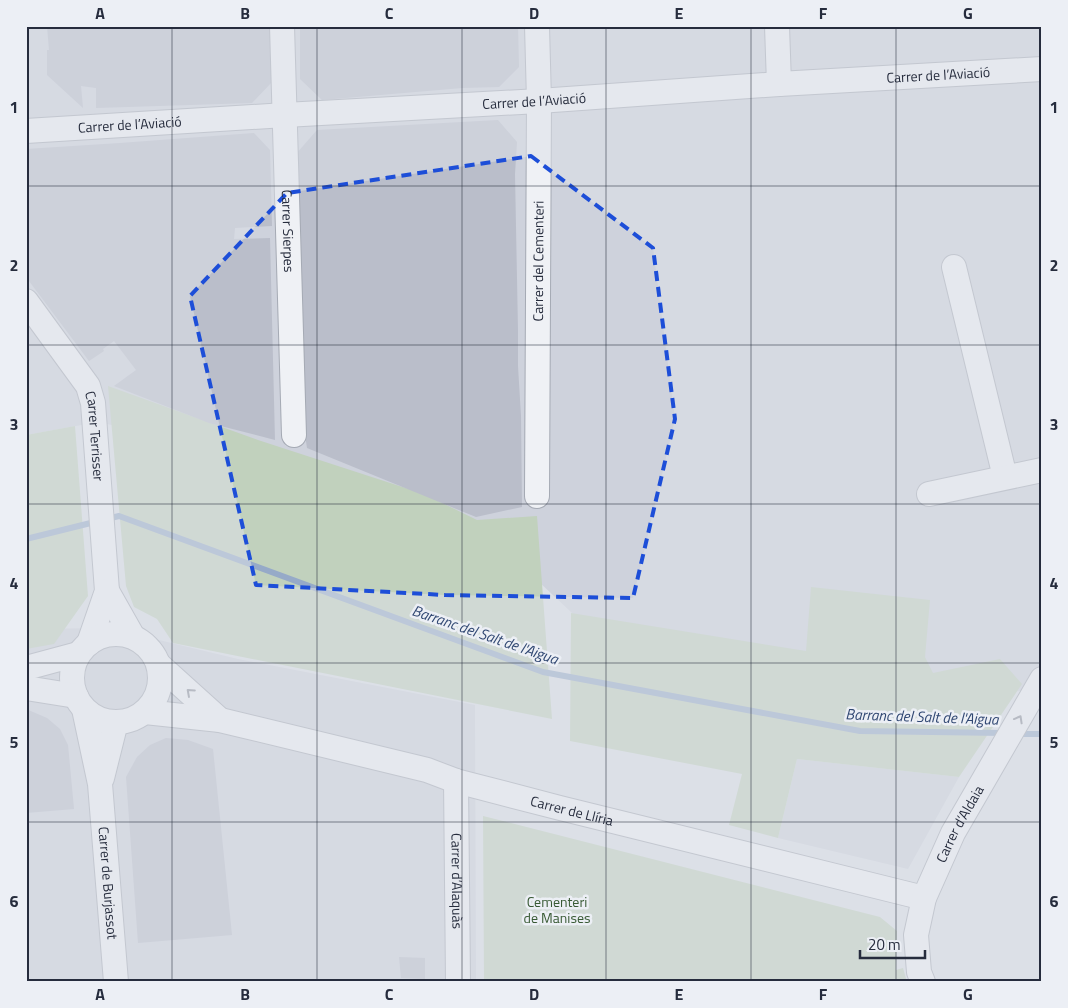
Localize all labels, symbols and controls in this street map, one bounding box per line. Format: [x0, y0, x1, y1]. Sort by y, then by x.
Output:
text: A [95, 1, 105, 25]
text: B [240, 1, 250, 25]
text: C [385, 1, 394, 25]
text: D [529, 1, 539, 25]
text: E [675, 1, 684, 25]
text: F [819, 1, 828, 25]
text: G [963, 1, 973, 25]
street label: Carrer de l’Aviació [886, 61, 991, 88]
street label: Carrer de l’Aviació [482, 87, 587, 114]
text: 1 [10, 95, 18, 119]
text: 1 [1050, 95, 1058, 119]
street label: Carrer de l’Aviació [77, 110, 182, 138]
street label: Carrer Sierpes [277, 189, 300, 273]
street label: Carrer del Cementeri [527, 201, 548, 321]
text: 2 [10, 253, 18, 277]
text: 2 [1050, 253, 1058, 277]
street label: Carrer Terrisser [80, 388, 110, 482]
text: 3 [10, 412, 18, 436]
text: 3 [1050, 412, 1058, 436]
text: 4 [10, 571, 19, 595]
text: 4 [1050, 571, 1059, 595]
water label: Barranc del Salt de l'Aigua [409, 599, 563, 671]
one-way arrow [186, 689, 195, 698]
water label: Barranc del Salt de l'Aigua [845, 702, 1000, 731]
one-way arrow [1013, 715, 1023, 724]
text: 5 [10, 730, 19, 754]
text: 5 [1050, 730, 1059, 754]
street label: Carrer d’Aldaia [930, 781, 988, 866]
street label: Carrer de Llíria [528, 790, 616, 831]
street label: Carrer de Burjassot [93, 826, 124, 940]
street label: Carrer d’Alaquàs [447, 833, 468, 929]
text: 6 [10, 889, 19, 913]
text: 6 [1050, 889, 1059, 913]
park label: Cementeri de Manises [523, 891, 591, 928]
scale bar [860, 928, 926, 960]
text: 20 m [868, 933, 901, 956]
text: A [95, 982, 105, 1006]
text: B [240, 982, 250, 1006]
text: C [385, 982, 394, 1006]
text: D [529, 982, 539, 1006]
text: E [675, 982, 684, 1006]
text: F [819, 982, 828, 1006]
text: G [963, 982, 973, 1006]

